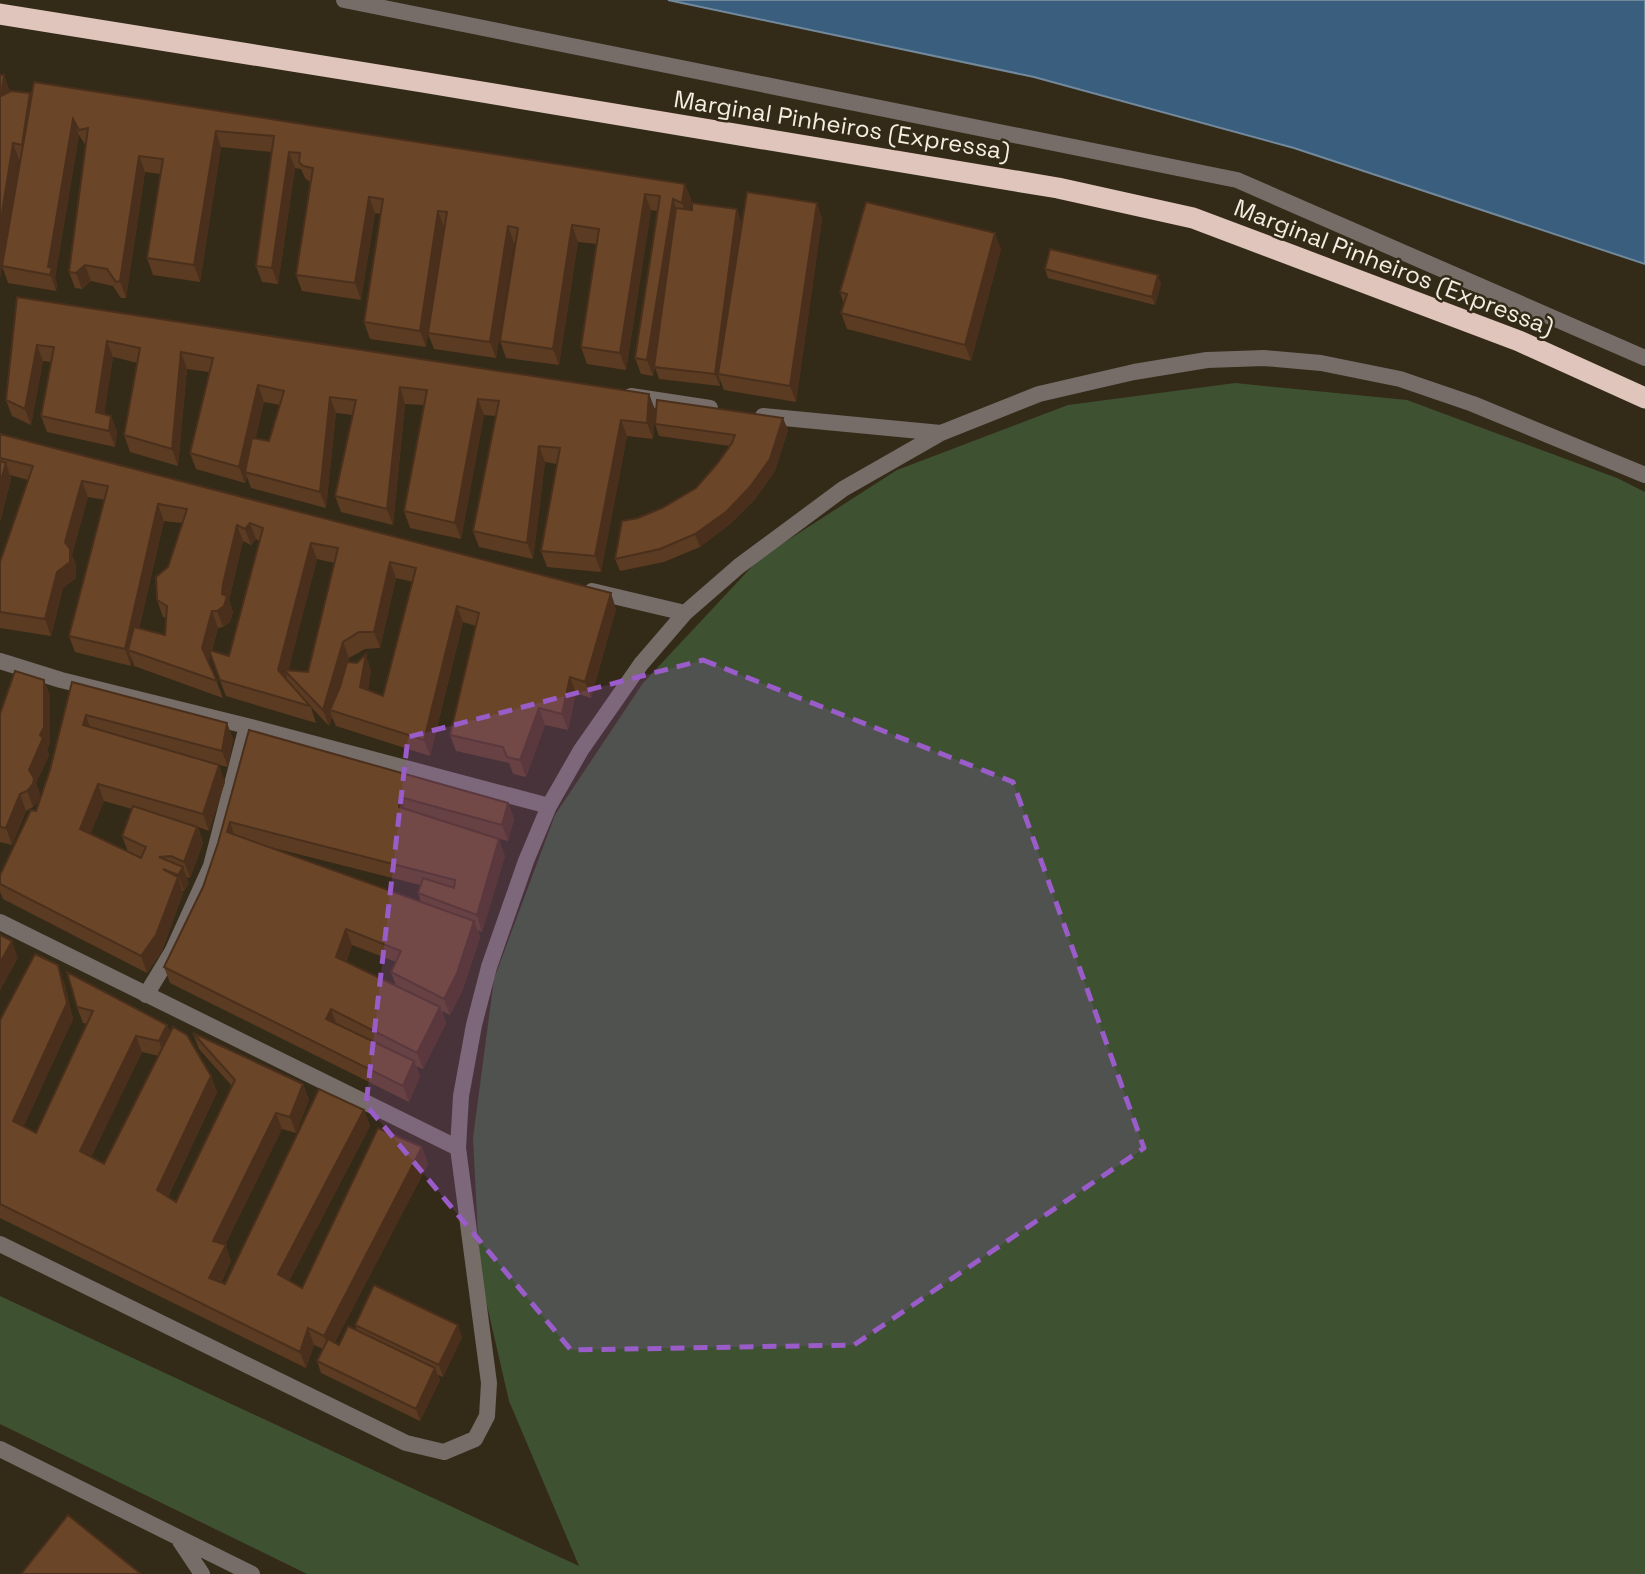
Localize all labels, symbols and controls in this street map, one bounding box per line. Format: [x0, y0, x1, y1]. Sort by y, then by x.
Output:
street label: Marginal Pinheiros (Expressa) [672, 83, 1012, 167]
street label: Marginal Pinheiros (Expressa) [1230, 192, 1558, 342]

